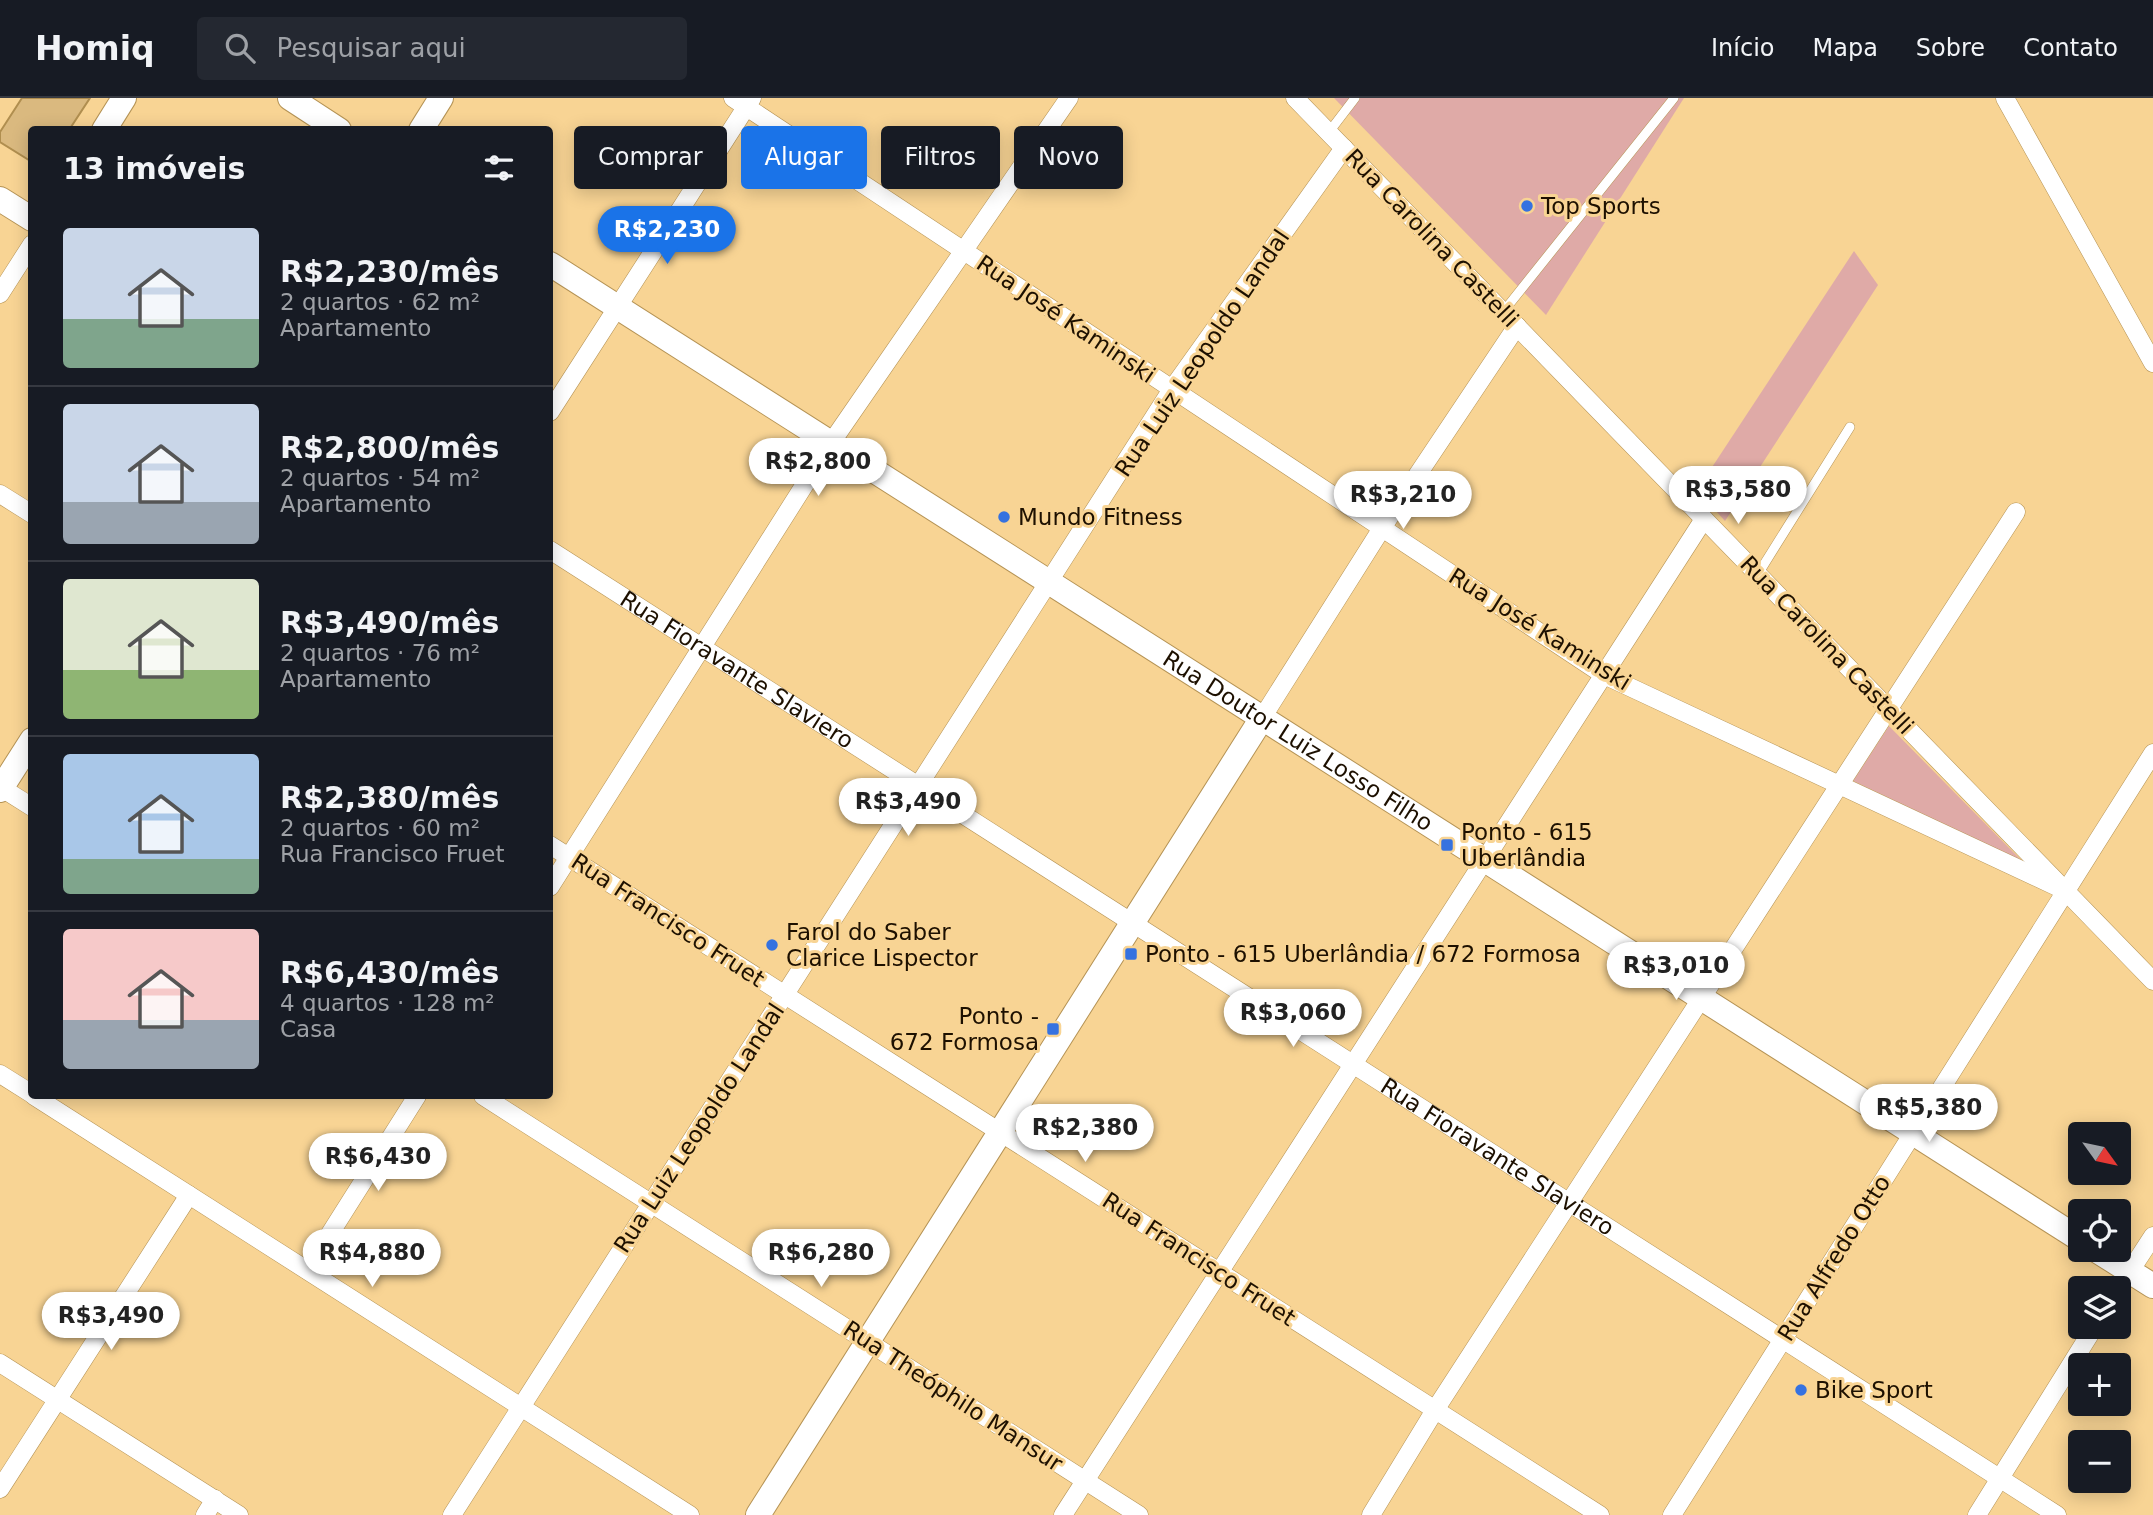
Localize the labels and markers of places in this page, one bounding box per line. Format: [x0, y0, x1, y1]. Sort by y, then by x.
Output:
place label: Top Sports [1540, 193, 1661, 219]
marker: Top Sports [1519, 198, 1535, 214]
pin: R$2,230 [602, 206, 732, 266]
pin: R$2,800 [753, 438, 883, 498]
pin: R$3,580 [1673, 466, 1803, 526]
pin: R$3,210 [1338, 472, 1468, 531]
place label: Mundo Fitness [1018, 504, 1183, 530]
marker: Mundo Fitness [996, 509, 1012, 525]
pin: R$3,490 [843, 778, 973, 838]
place label: Ponto - 615 Uberlândia [1461, 819, 1593, 871]
marker: Ponto - 615 Uberlândia [1439, 837, 1455, 853]
place label: Farol do Saber Clarice Lispector [786, 919, 978, 971]
marker: Farol do Saber Clarice Lispector [764, 937, 780, 953]
place label: Ponto - 615 Uberlândia / 672 Formosa [1145, 941, 1581, 967]
pin: R$3,010 [1611, 942, 1741, 1002]
marker: Ponto - 615 Uberlândia / 672 Formosa [1123, 946, 1139, 962]
pin: R$3,060 [1228, 990, 1358, 1049]
place label: Ponto - 672 Formosa [890, 1003, 1039, 1055]
marker: Ponto - 672 Formosa [1045, 1021, 1061, 1037]
pin: R$5,380 [1864, 1084, 1994, 1144]
pin: R$2,380 [1020, 1104, 1150, 1164]
pin: R$6,430 [313, 1134, 443, 1193]
pin: R$4,880 [307, 1230, 437, 1289]
pin: R$6,280 [756, 1230, 886, 1289]
pin: R$3,490 [46, 1292, 176, 1352]
place label: Bike Sport [1815, 1377, 1933, 1403]
marker: Bike Sport [1793, 1382, 1809, 1398]

